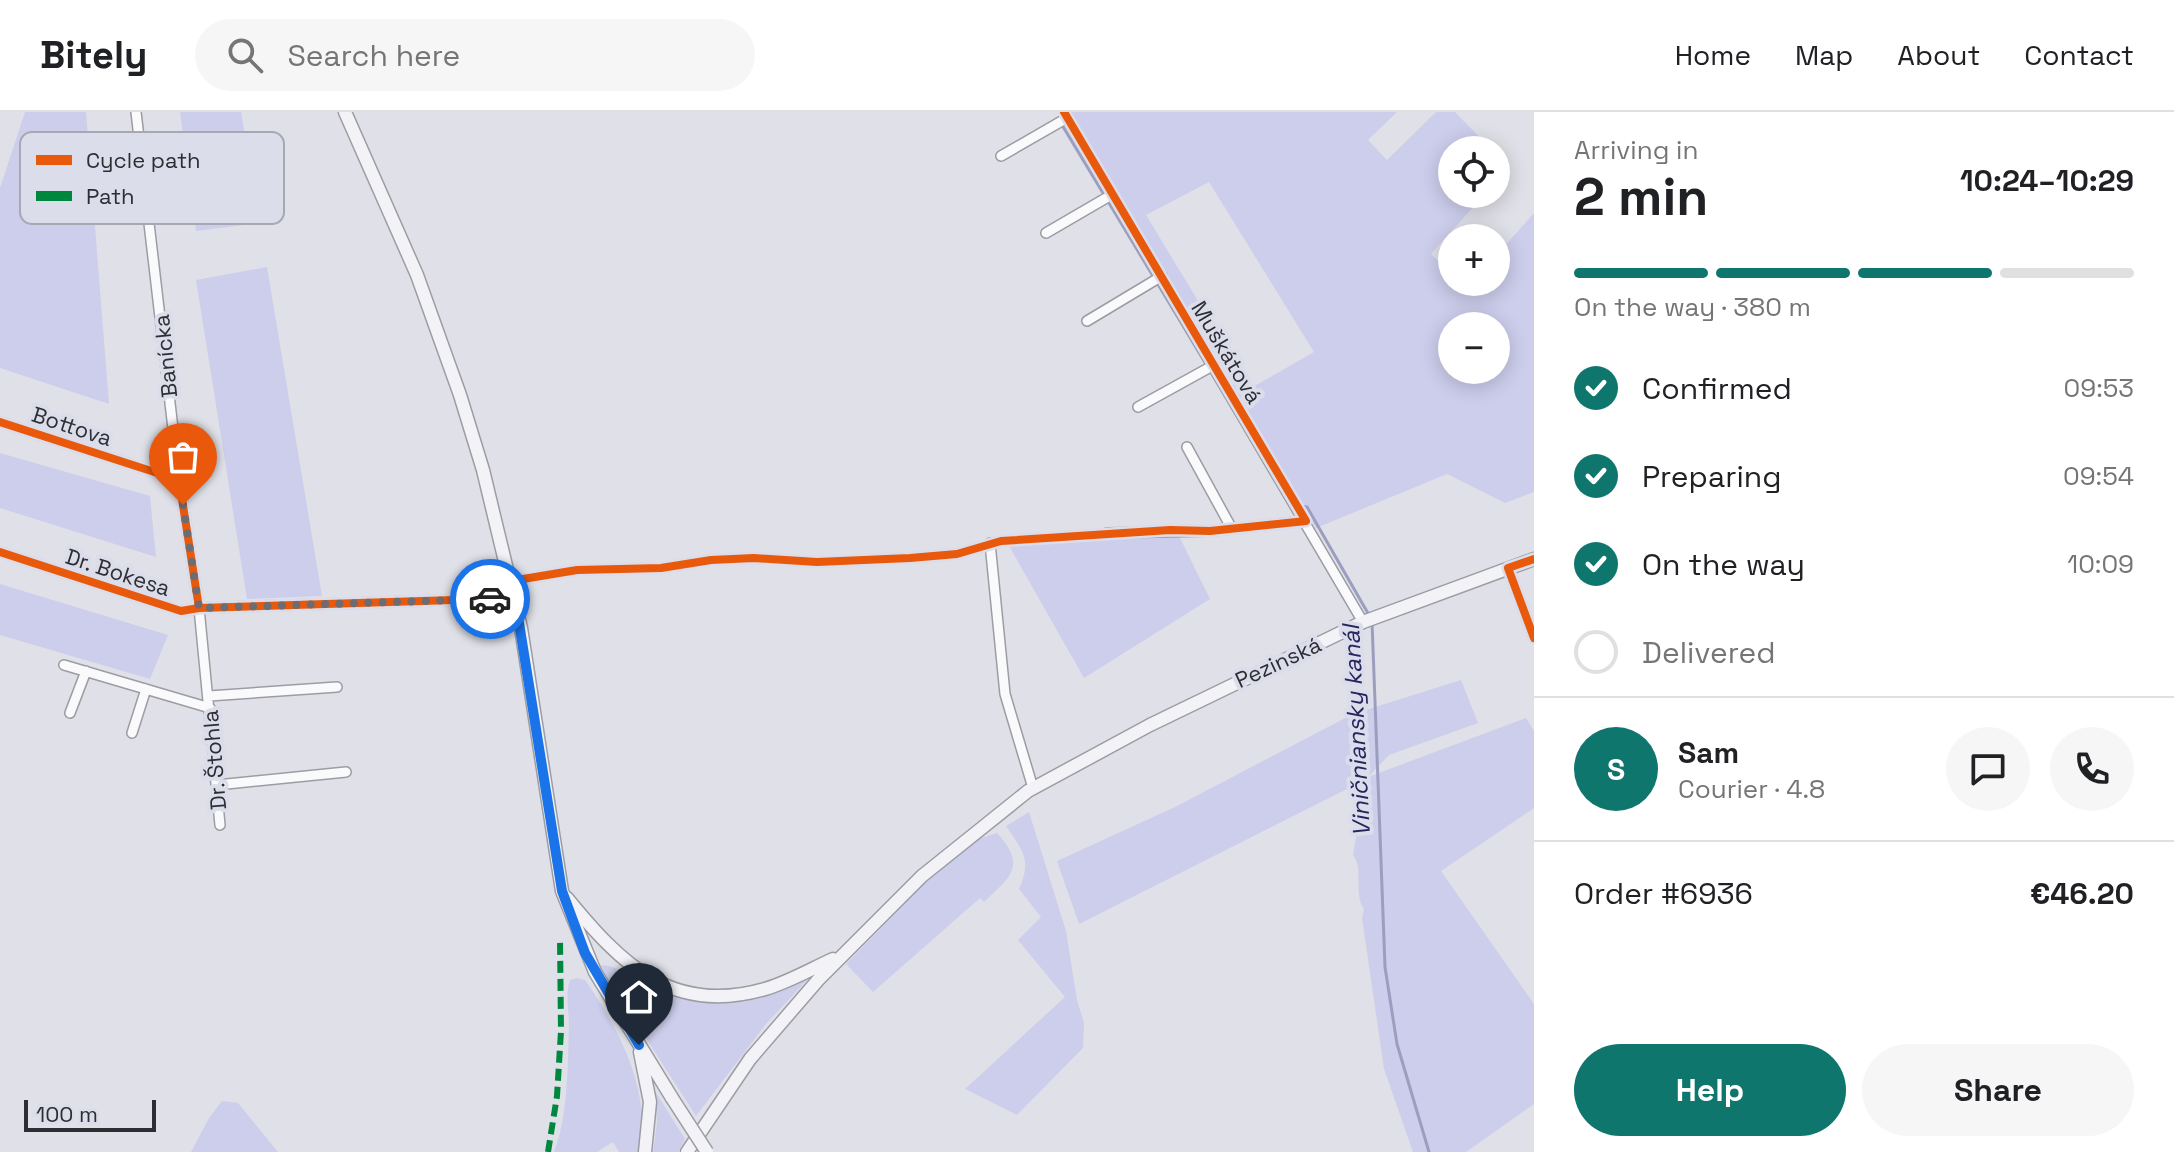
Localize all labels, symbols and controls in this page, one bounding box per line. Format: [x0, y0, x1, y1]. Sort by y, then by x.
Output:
search box [195, 19, 755, 91]
text: Bitely [40, 31, 147, 79]
icon: search [223, 33, 267, 77]
text: Search here [287, 36, 460, 75]
text: Home [1675, 37, 1751, 73]
text: Map [1795, 37, 1853, 73]
text: About [1897, 37, 1980, 73]
text: Contact [2024, 37, 2134, 73]
legend [20, 132, 284, 224]
text: Arriving in [1574, 133, 1698, 167]
map controls [1438, 136, 1510, 384]
button: locate [1438, 136, 1510, 208]
text: Cycle path [86, 146, 201, 174]
text: 10:24–10:29 [1960, 161, 2134, 200]
text: 2 min [1574, 164, 1708, 230]
text: Path [86, 182, 135, 210]
button: + [1438, 224, 1510, 296]
text: On the way · 380 m [1574, 290, 1811, 324]
street label: Muškátová [1185, 296, 1269, 409]
button: − [1438, 312, 1510, 384]
street label: Banícka [147, 313, 183, 399]
icon: check [1574, 366, 1618, 410]
text: Confirmed [1642, 369, 1792, 408]
text: 09:53 [2064, 371, 2134, 405]
street label: Bottova [28, 400, 116, 452]
pin [149, 423, 217, 505]
icon: bag [161, 435, 205, 479]
icon: check [1574, 454, 1618, 498]
text: Preparing [1642, 457, 1781, 496]
text: 09:54 [2063, 459, 2134, 493]
street label: Dr. Bokesa [62, 542, 174, 602]
icon: check [1574, 542, 1618, 586]
text: On the way [1642, 545, 1805, 584]
text: 10:09 [2067, 547, 2134, 581]
courier [450, 559, 530, 639]
icon: car [468, 577, 512, 621]
water label: Viničniansky kanál [1335, 621, 1377, 838]
street label: Pezinská [1231, 630, 1326, 694]
text: Delivered [1642, 633, 1776, 672]
street label: Dr. Štohla [196, 708, 232, 811]
button: chat [1946, 727, 2030, 811]
button: phone [2050, 727, 2134, 811]
text: Sam [1678, 733, 1739, 772]
text: S [1607, 750, 1625, 789]
text: Courier · 4.8 [1678, 772, 1825, 806]
text: Order #6936 [1574, 874, 1753, 913]
text: €46.20 [2030, 874, 2134, 913]
pin [605, 963, 673, 1045]
icon: home [617, 975, 661, 1019]
button: Help [1574, 1044, 1846, 1136]
button: Share [1862, 1044, 2134, 1136]
scale bar [24, 1096, 156, 1132]
text: 100 m [36, 1100, 98, 1128]

